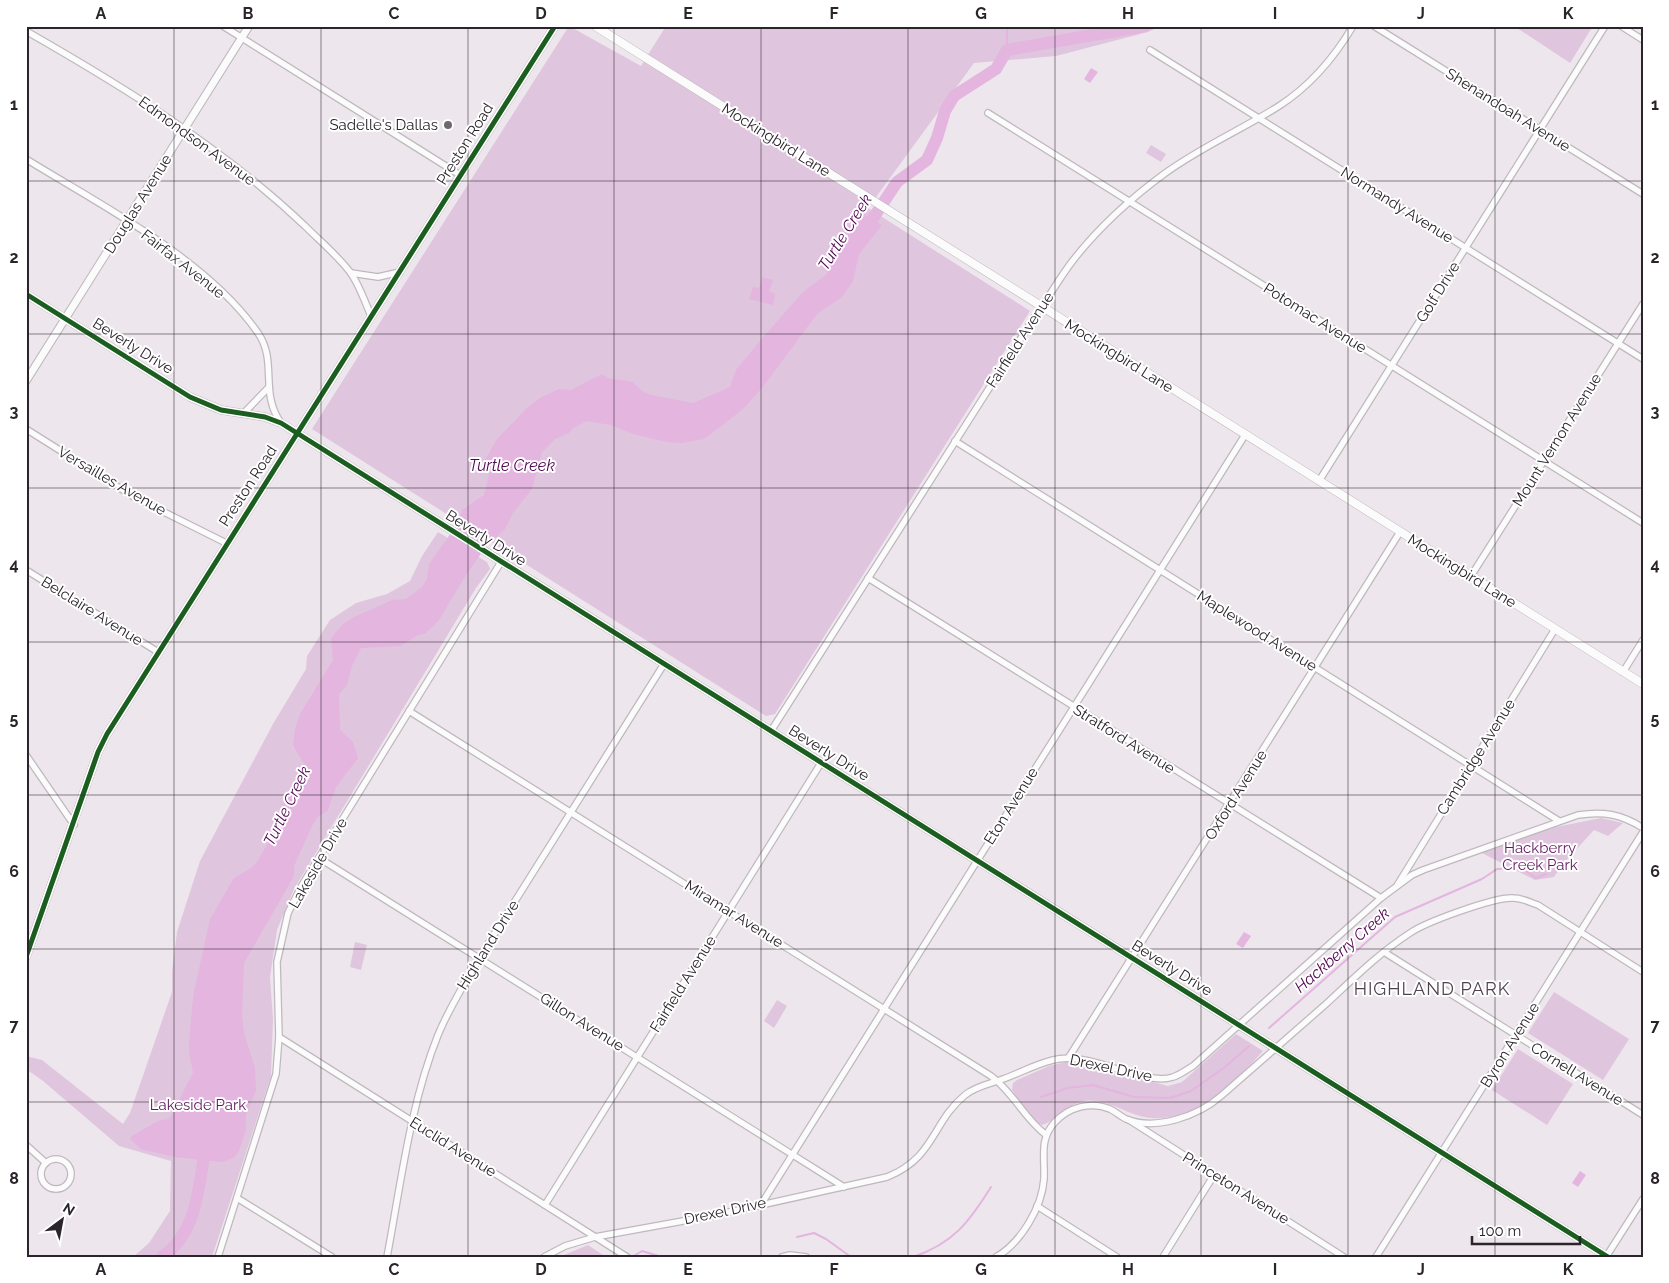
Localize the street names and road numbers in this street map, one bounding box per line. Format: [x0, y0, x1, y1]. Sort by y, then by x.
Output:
street label: Shenandoah Avenue [1442, 64, 1574, 156]
street label: Edmondson Avenue [135, 93, 259, 190]
street label: Mockingbird Lane [718, 99, 834, 181]
street label: Preston Road [433, 100, 497, 188]
street label: Douglas Avenue [100, 151, 176, 257]
street label: Normandy Avenue [1337, 163, 1457, 247]
street label: Fairfax Avenue [138, 226, 229, 302]
street label: Golf Drive [1412, 258, 1464, 326]
street label: Potomac Avenue [1260, 279, 1370, 357]
street label: Fairfield Avenue [982, 289, 1058, 391]
street label: Beverly Drive [89, 314, 177, 378]
street label: Mockingbird Lane [1061, 315, 1177, 397]
street label: Mount Vernon Avenue [1509, 370, 1605, 510]
street label: Preston Road [215, 442, 281, 530]
street label: Versailles Avenue [55, 443, 170, 519]
street label: Beverly Drive [442, 506, 530, 570]
street label: Mockingbird Lane [1404, 530, 1520, 612]
street label: Belclaire Avenue [38, 573, 146, 650]
street label: Maplewood Avenue [1194, 587, 1321, 675]
street label: Cambridge Avenue [1433, 695, 1519, 818]
street label: Stratford Avenue [1070, 701, 1178, 778]
street label: Beverly Drive [785, 721, 873, 785]
street label: Oxford Avenue [1201, 747, 1271, 843]
street label: Eton Avenue [980, 764, 1042, 848]
street label: Lakeside Drive [285, 814, 351, 911]
street label: Miramar Avenue [681, 877, 787, 952]
street label: Highland Drive [453, 897, 523, 993]
street label: Fairfield Avenue [646, 932, 720, 1036]
street label: Beverly Drive [1128, 936, 1216, 1000]
street label: Gillon Avenue [537, 989, 628, 1055]
street label: Byron Avenue [1477, 999, 1543, 1091]
street label: Cornell Avenue [1527, 1038, 1627, 1110]
street label: Drexel Drive [1068, 1051, 1154, 1086]
street label: Euclid Avenue [406, 1113, 500, 1181]
street label: Princeton Avenue [1179, 1148, 1293, 1228]
street label: Drexel Drive [682, 1193, 768, 1228]

